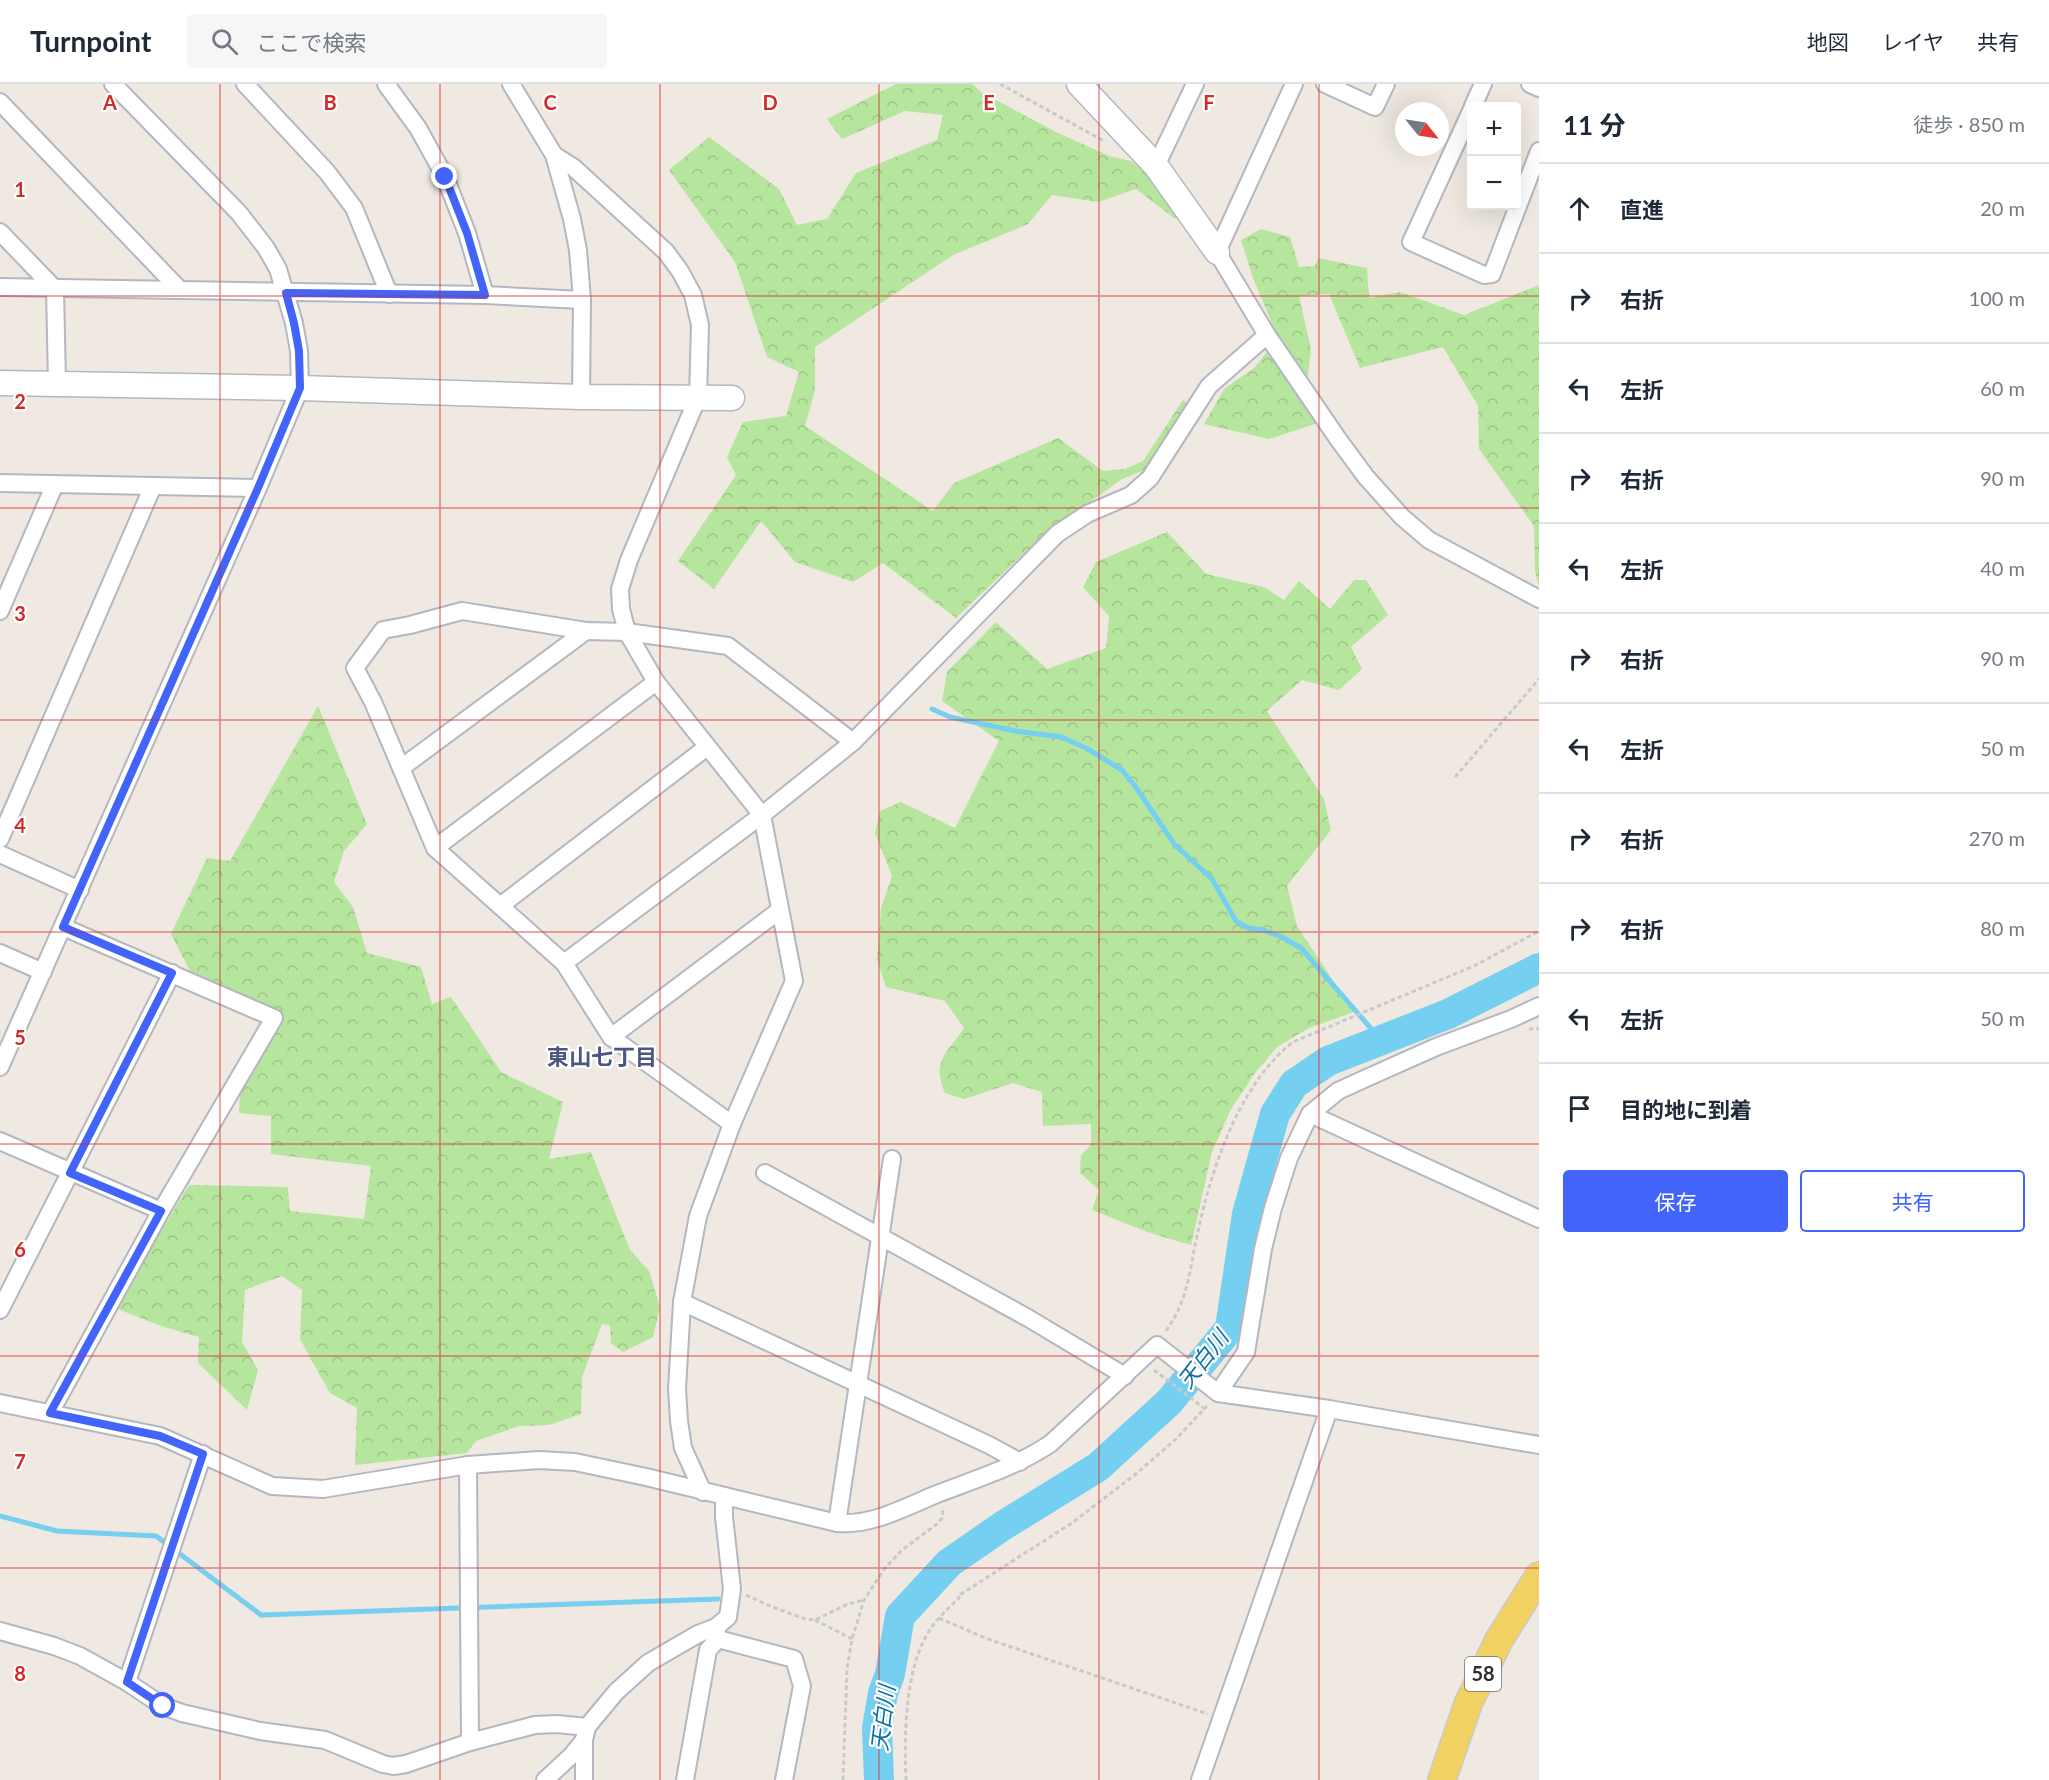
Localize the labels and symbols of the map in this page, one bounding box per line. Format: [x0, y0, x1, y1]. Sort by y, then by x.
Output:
text: A [102, 90, 117, 114]
text: B [323, 90, 337, 114]
text: C [543, 90, 557, 114]
text: D [762, 90, 778, 114]
text: E [983, 90, 995, 114]
text: F [1203, 90, 1215, 114]
north arrow [1395, 102, 1449, 156]
route end [431, 163, 457, 189]
text: 1 [14, 177, 26, 201]
text: 2 [14, 389, 26, 413]
text: 3 [14, 601, 26, 625]
text: 4 [14, 813, 26, 837]
text: 5 [14, 1025, 26, 1049]
district label: 東山七丁目 [547, 1043, 657, 1070]
text: 6 [14, 1237, 26, 1261]
water label: 天白川 [1172, 1323, 1235, 1393]
text: 7 [14, 1449, 26, 1473]
road number: 58 [1465, 1657, 1501, 1691]
text: 8 [14, 1661, 26, 1685]
water label: 天白川 [865, 1682, 900, 1752]
route start [149, 1692, 175, 1718]

